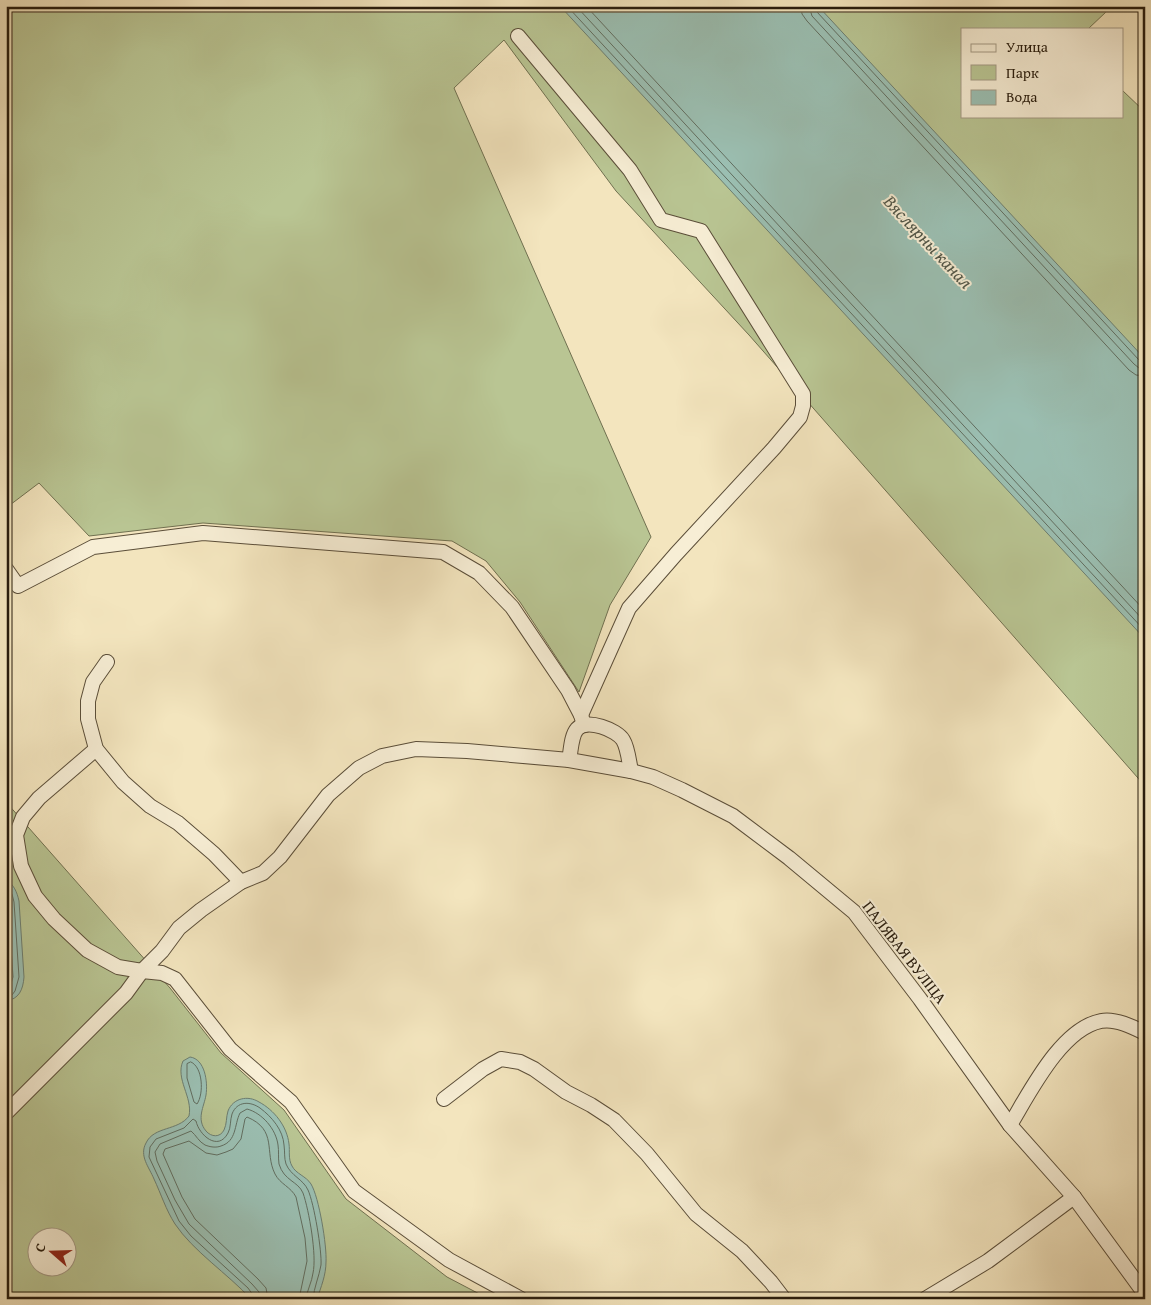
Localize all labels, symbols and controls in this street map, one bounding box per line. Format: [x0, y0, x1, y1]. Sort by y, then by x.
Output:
legend [961, 28, 1124, 118]
text: Улица [1006, 36, 1049, 57]
text: Парк [1006, 62, 1039, 83]
text: Вода [1006, 86, 1038, 107]
water label: Вяслярны канал [877, 188, 980, 295]
street label: ПАЛЯВАЯ ВУЛІЦА [857, 895, 953, 1009]
north arrow [28, 1228, 78, 1278]
text: С [29, 1240, 51, 1255]

